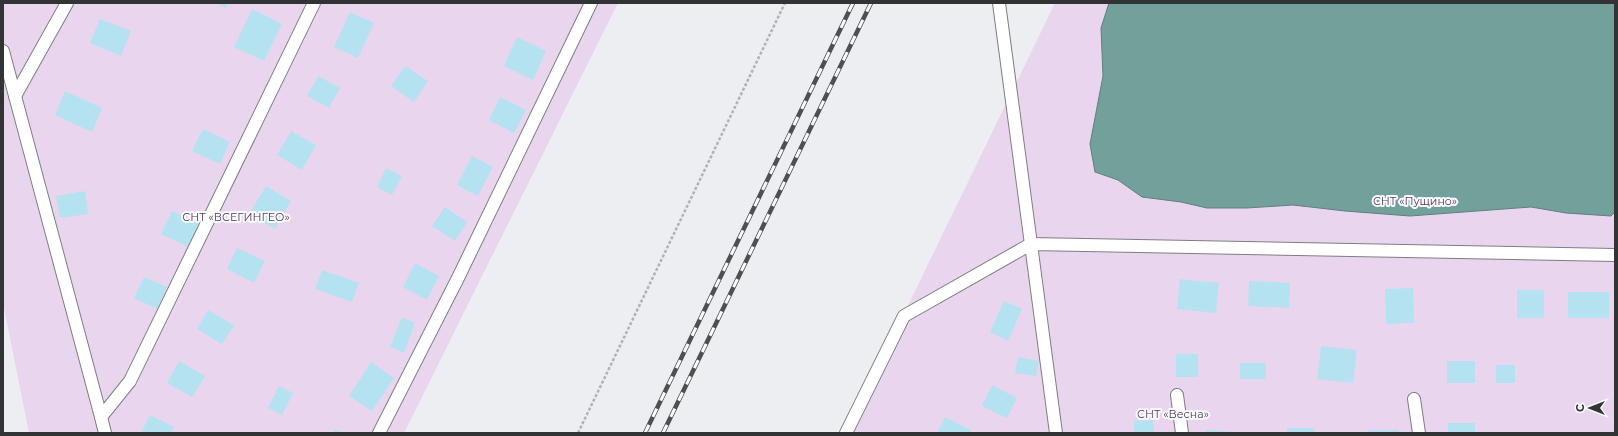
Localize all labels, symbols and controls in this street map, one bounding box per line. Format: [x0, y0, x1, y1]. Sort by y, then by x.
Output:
park label: СНТ «Пущино» [1373, 194, 1457, 208]
park label: СНТ «ВСЕГИНГЕО» [182, 210, 290, 224]
north arrow [1570, 388, 1610, 428]
text: С [1573, 404, 1587, 412]
park label: СНТ «Весна» [1137, 407, 1209, 421]

